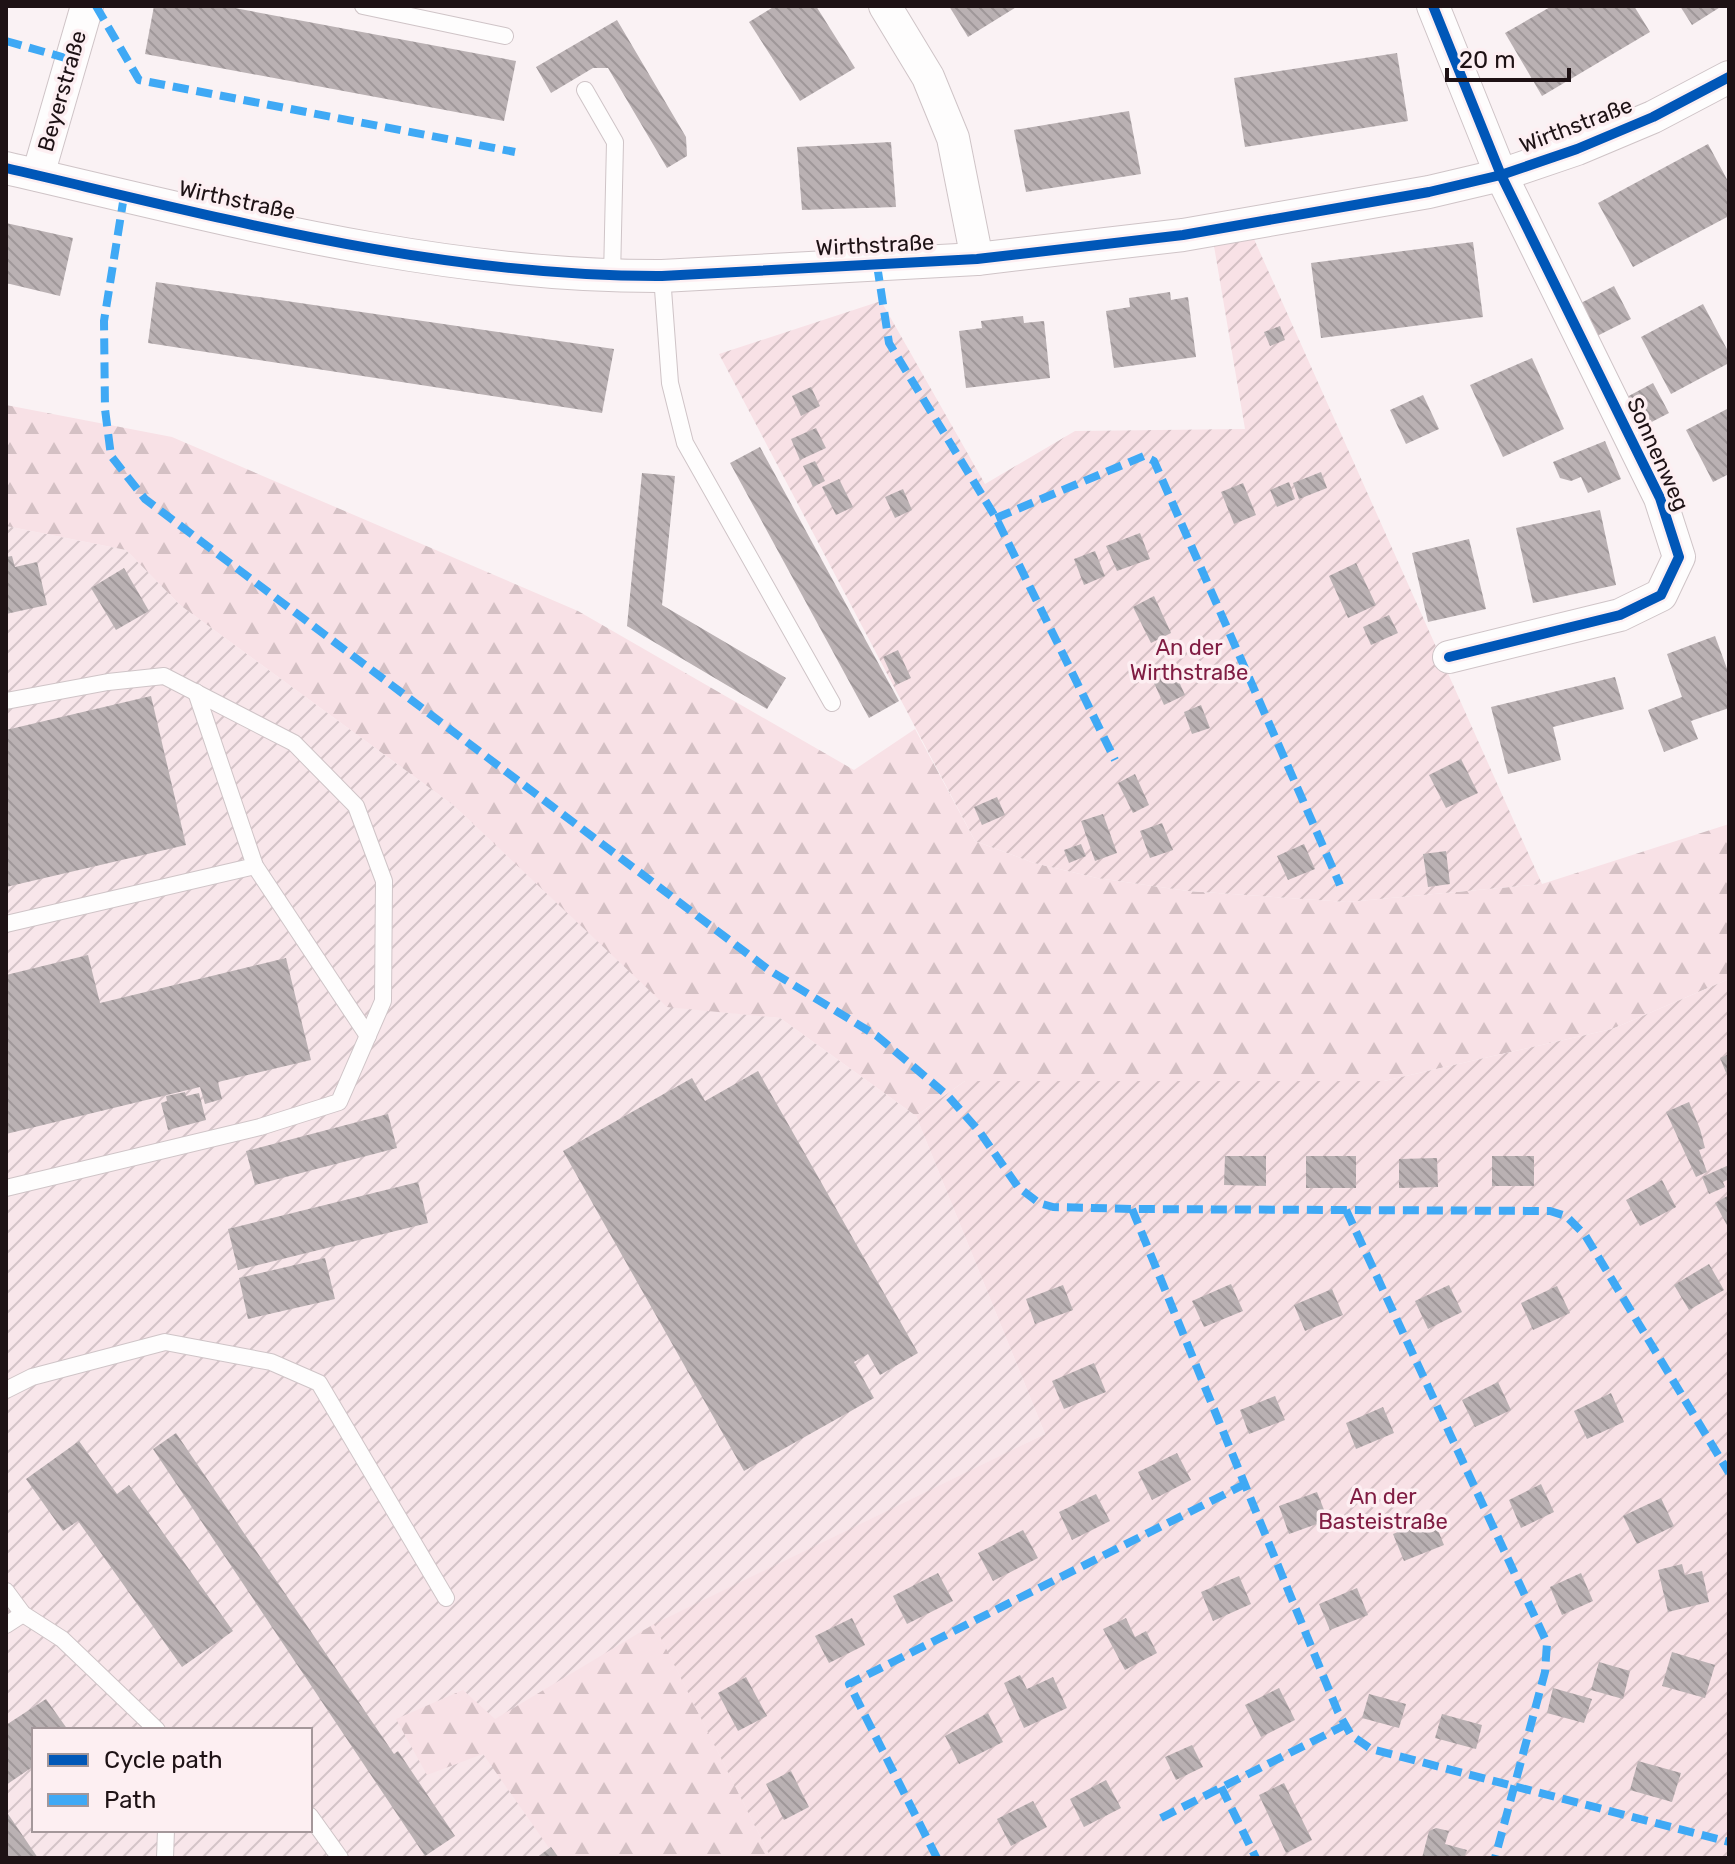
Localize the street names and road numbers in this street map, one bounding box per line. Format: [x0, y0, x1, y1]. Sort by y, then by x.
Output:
street label: Beyerstraße [32, 27, 92, 155]
street label: Wirthstraße [1516, 91, 1636, 159]
street label: Wirthstraße [176, 174, 298, 226]
street label: Wirthstraße [815, 228, 935, 262]
street label: Sonnenweg [1621, 393, 1695, 515]

